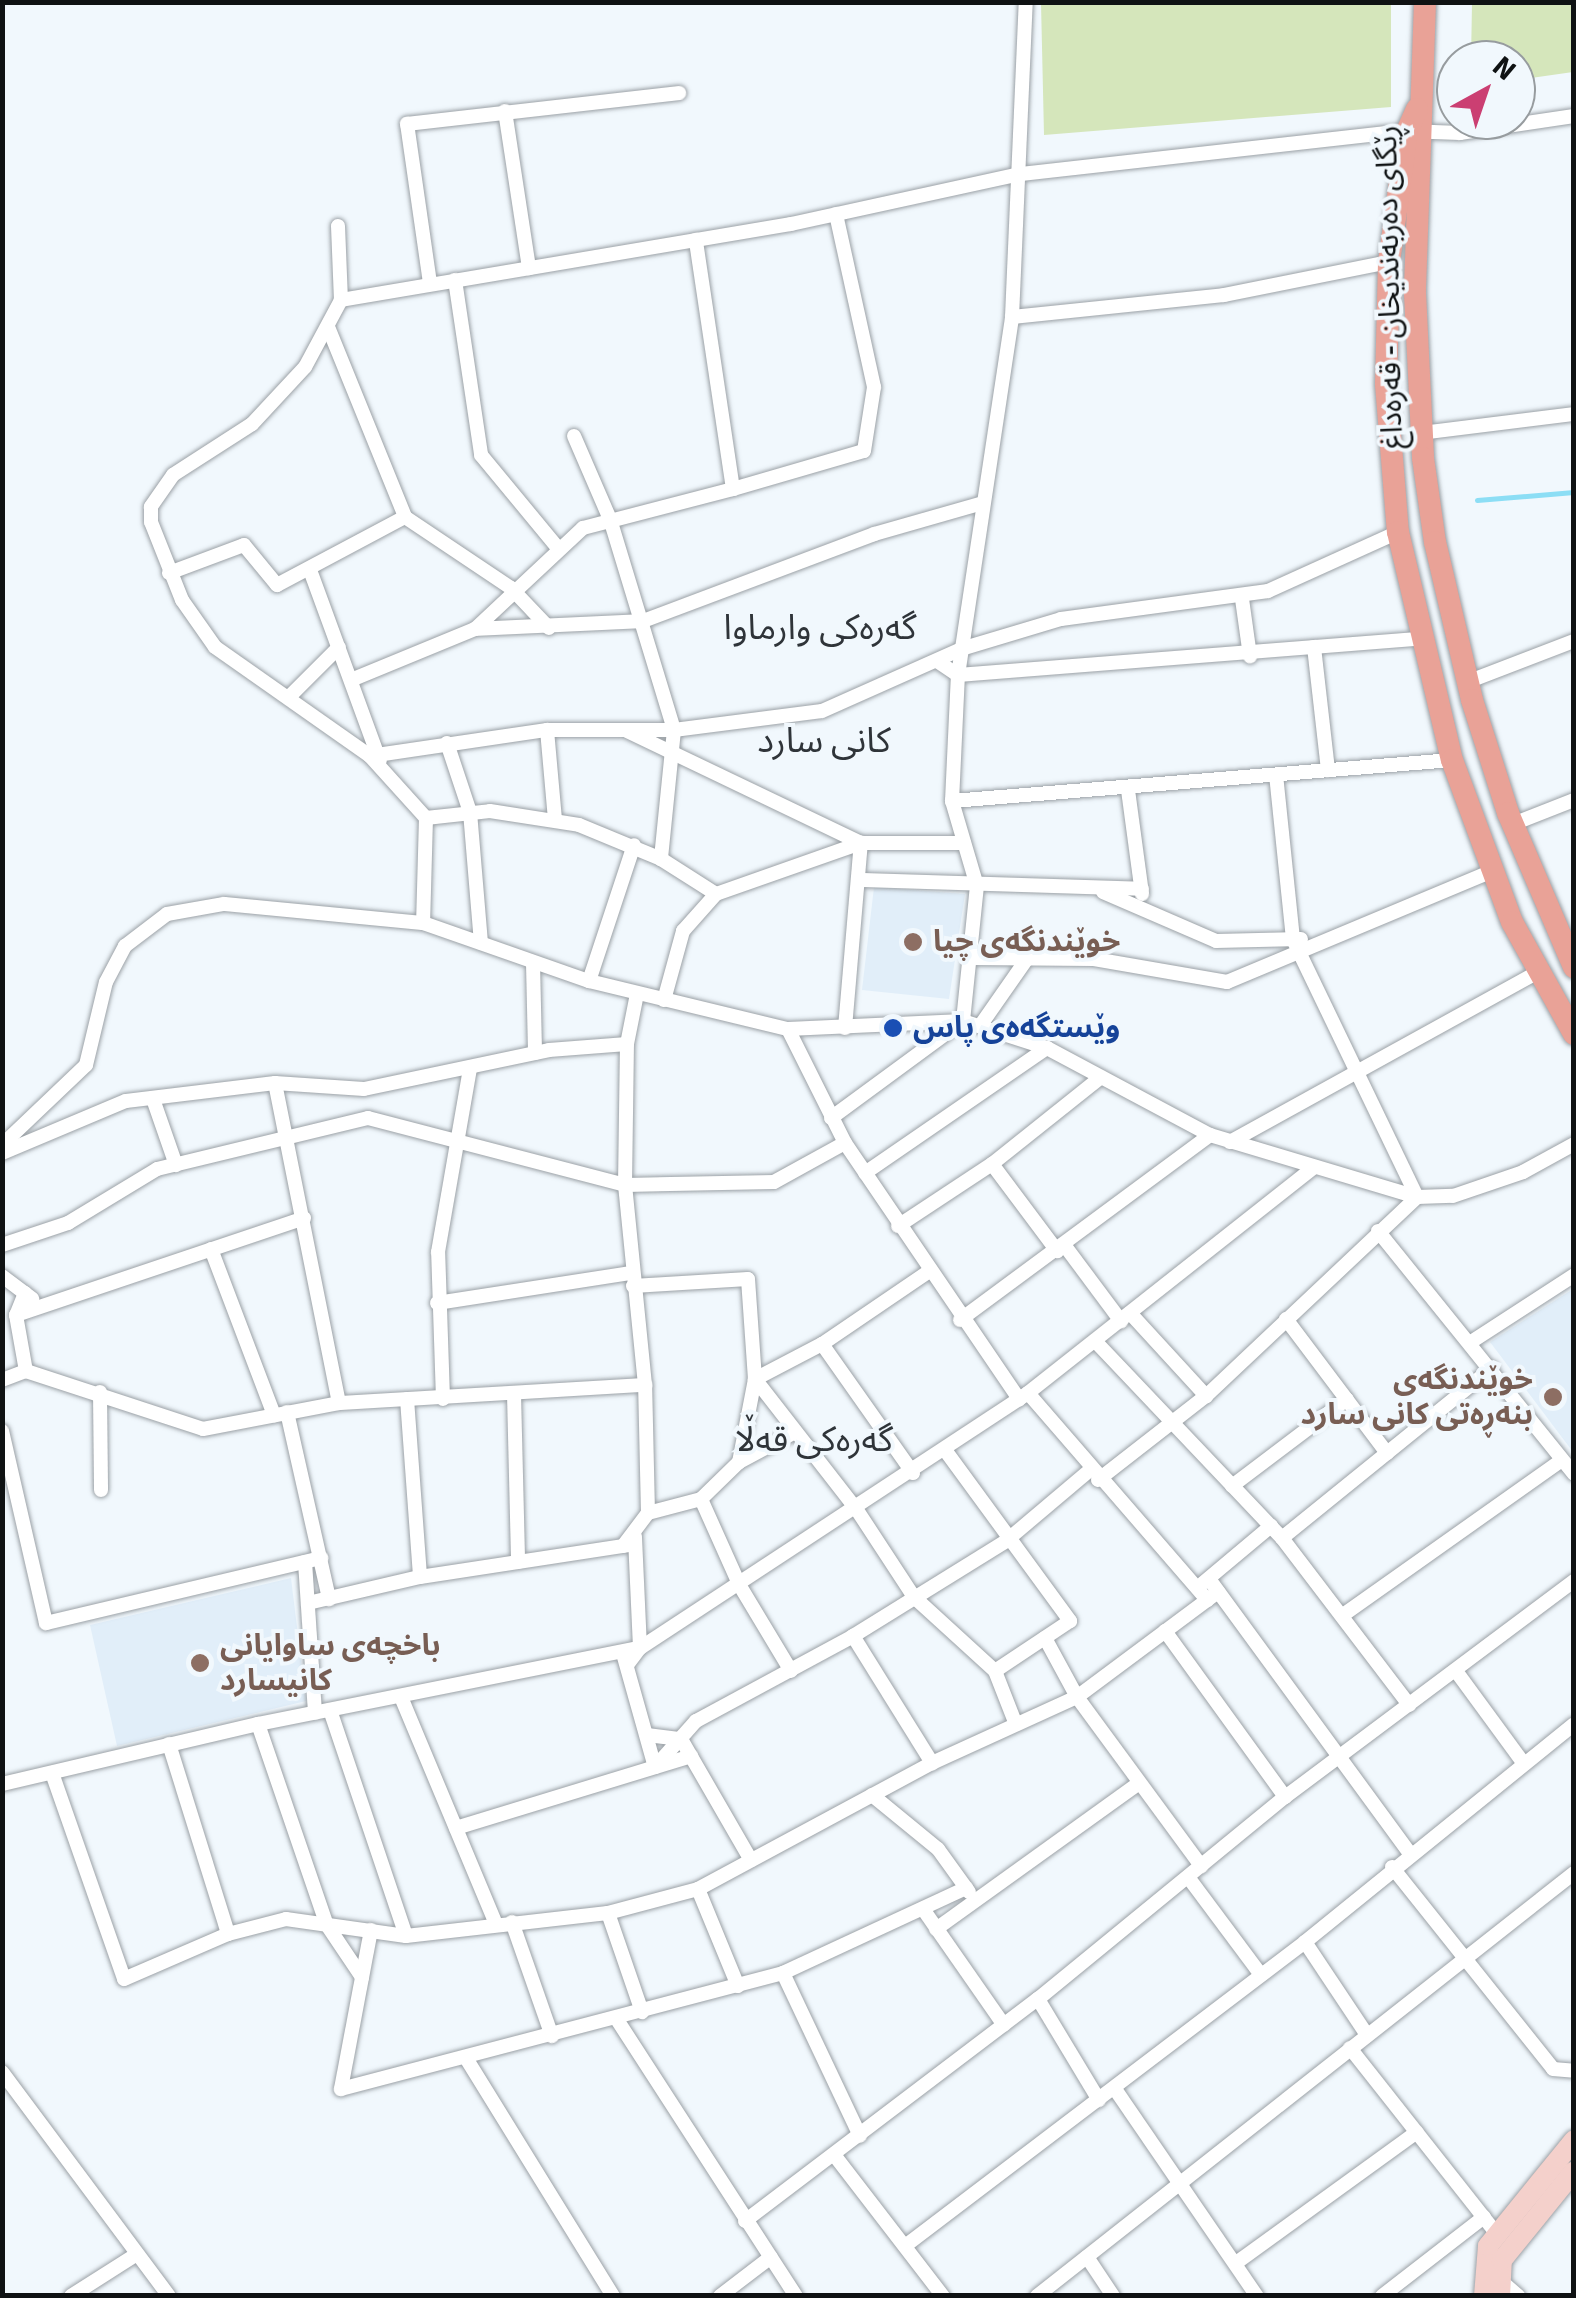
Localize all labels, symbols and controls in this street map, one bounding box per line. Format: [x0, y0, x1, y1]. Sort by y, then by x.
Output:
north arrow [1436, 40, 1536, 140]
text: N [1486, 49, 1522, 88]
street label: ڕێگای دەربەندیخان - قەرەداغ [1369, 125, 1411, 449]
district label: گەرەکی وارماوا [724, 607, 916, 649]
district label: کانی سارد [757, 720, 891, 762]
place label: خوێندنگەی چیا [933, 924, 1120, 960]
marker: خوێندنگەی چیا [902, 931, 924, 953]
place label: وێستگەەی پاس [913, 1010, 1120, 1046]
marker: وێستگەەی پاس [882, 1017, 904, 1039]
place label: خوێندنگەی بنەڕەتی کانی سارد [1301, 1362, 1533, 1432]
marker: خوێندنگەی بنەڕەتی کانی سارد [1542, 1386, 1564, 1408]
district label: گەرەکی قەڵا [735, 1419, 893, 1461]
place label: باخچەی ساوایانی کانیسارد [220, 1628, 440, 1698]
marker: باخچەی ساوایانی کانیسارد [189, 1652, 211, 1674]

